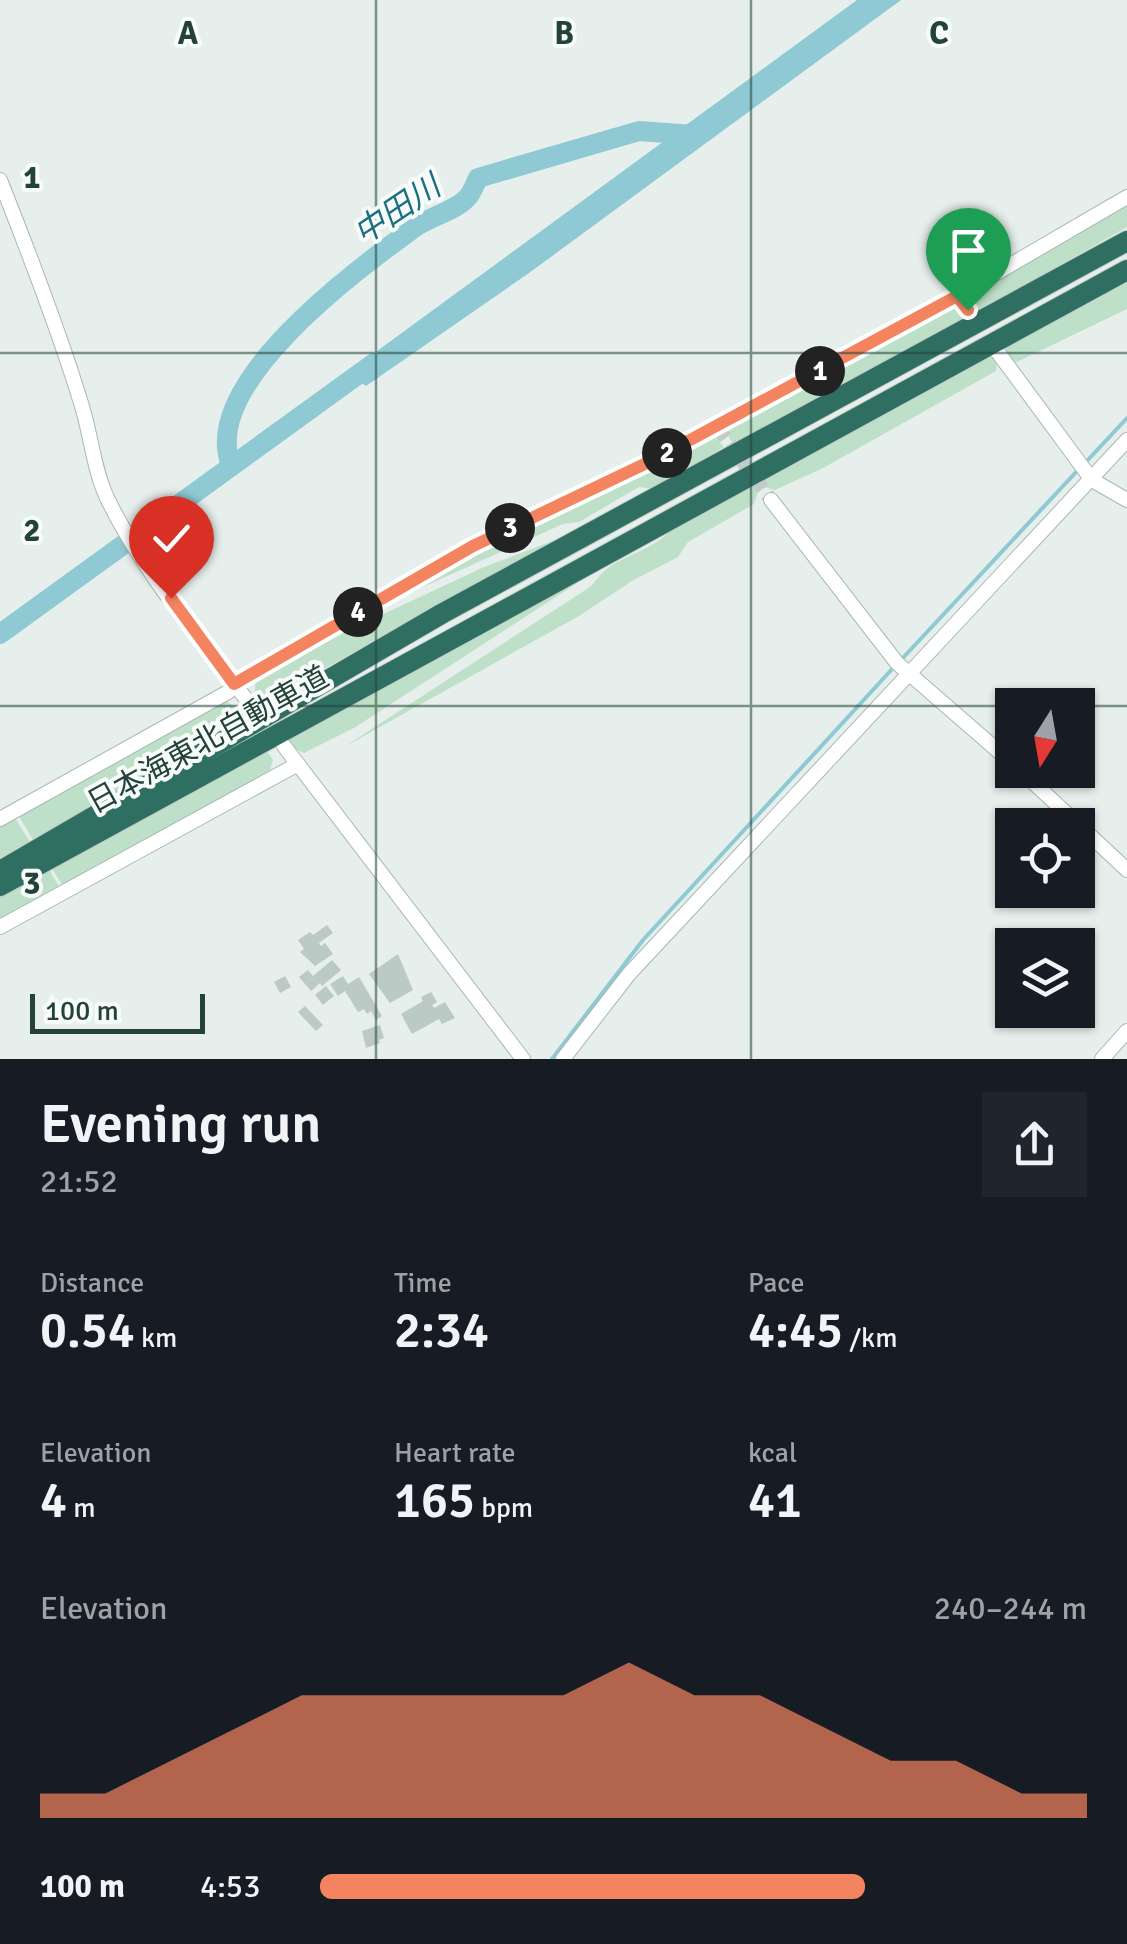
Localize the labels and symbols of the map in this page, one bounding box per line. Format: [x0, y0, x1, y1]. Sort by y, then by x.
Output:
text: A [178, 14, 199, 53]
text: B [554, 14, 574, 53]
text: C [929, 14, 949, 53]
text: 1 [23, 158, 41, 197]
water label: 中田川 [346, 165, 450, 253]
pin [926, 208, 1011, 311]
pin: 1 [795, 346, 845, 396]
pin: 2 [642, 428, 692, 478]
pin [129, 496, 214, 599]
pin: 3 [485, 503, 535, 553]
text: 2 [23, 511, 41, 550]
pin: 4 [333, 587, 383, 637]
street label: 日本海東北自動車道 [81, 658, 335, 822]
north arrow [995, 688, 1095, 788]
text: 3 [23, 864, 41, 903]
scale bar [30, 989, 205, 1034]

